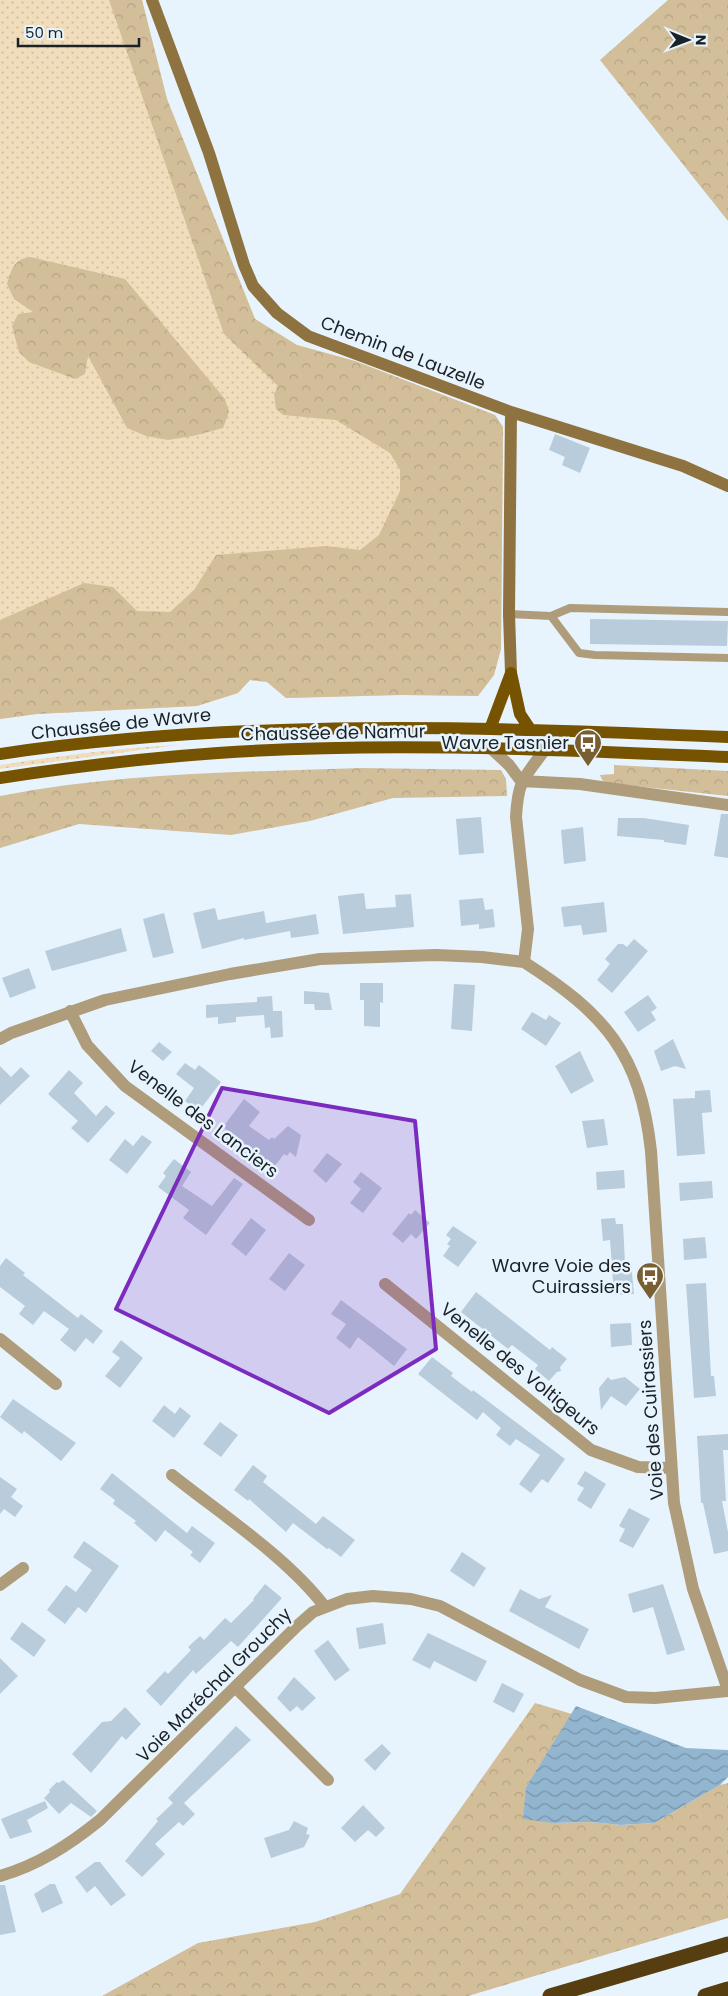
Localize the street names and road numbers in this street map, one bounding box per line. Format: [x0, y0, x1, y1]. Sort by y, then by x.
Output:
street label: Chemin de Lauzelle [317, 310, 489, 396]
street label: Chaussée de Wavre [30, 702, 212, 745]
street label: Chaussée de Namur [240, 718, 426, 747]
street label: Venelle des Lanciers [123, 1054, 284, 1183]
street label: Venelle des Voltigeurs [435, 1296, 605, 1441]
street label: Voie des Cuirassiers [632, 1319, 669, 1501]
street label: Voie Maréchal Grouchy [131, 1602, 297, 1768]

